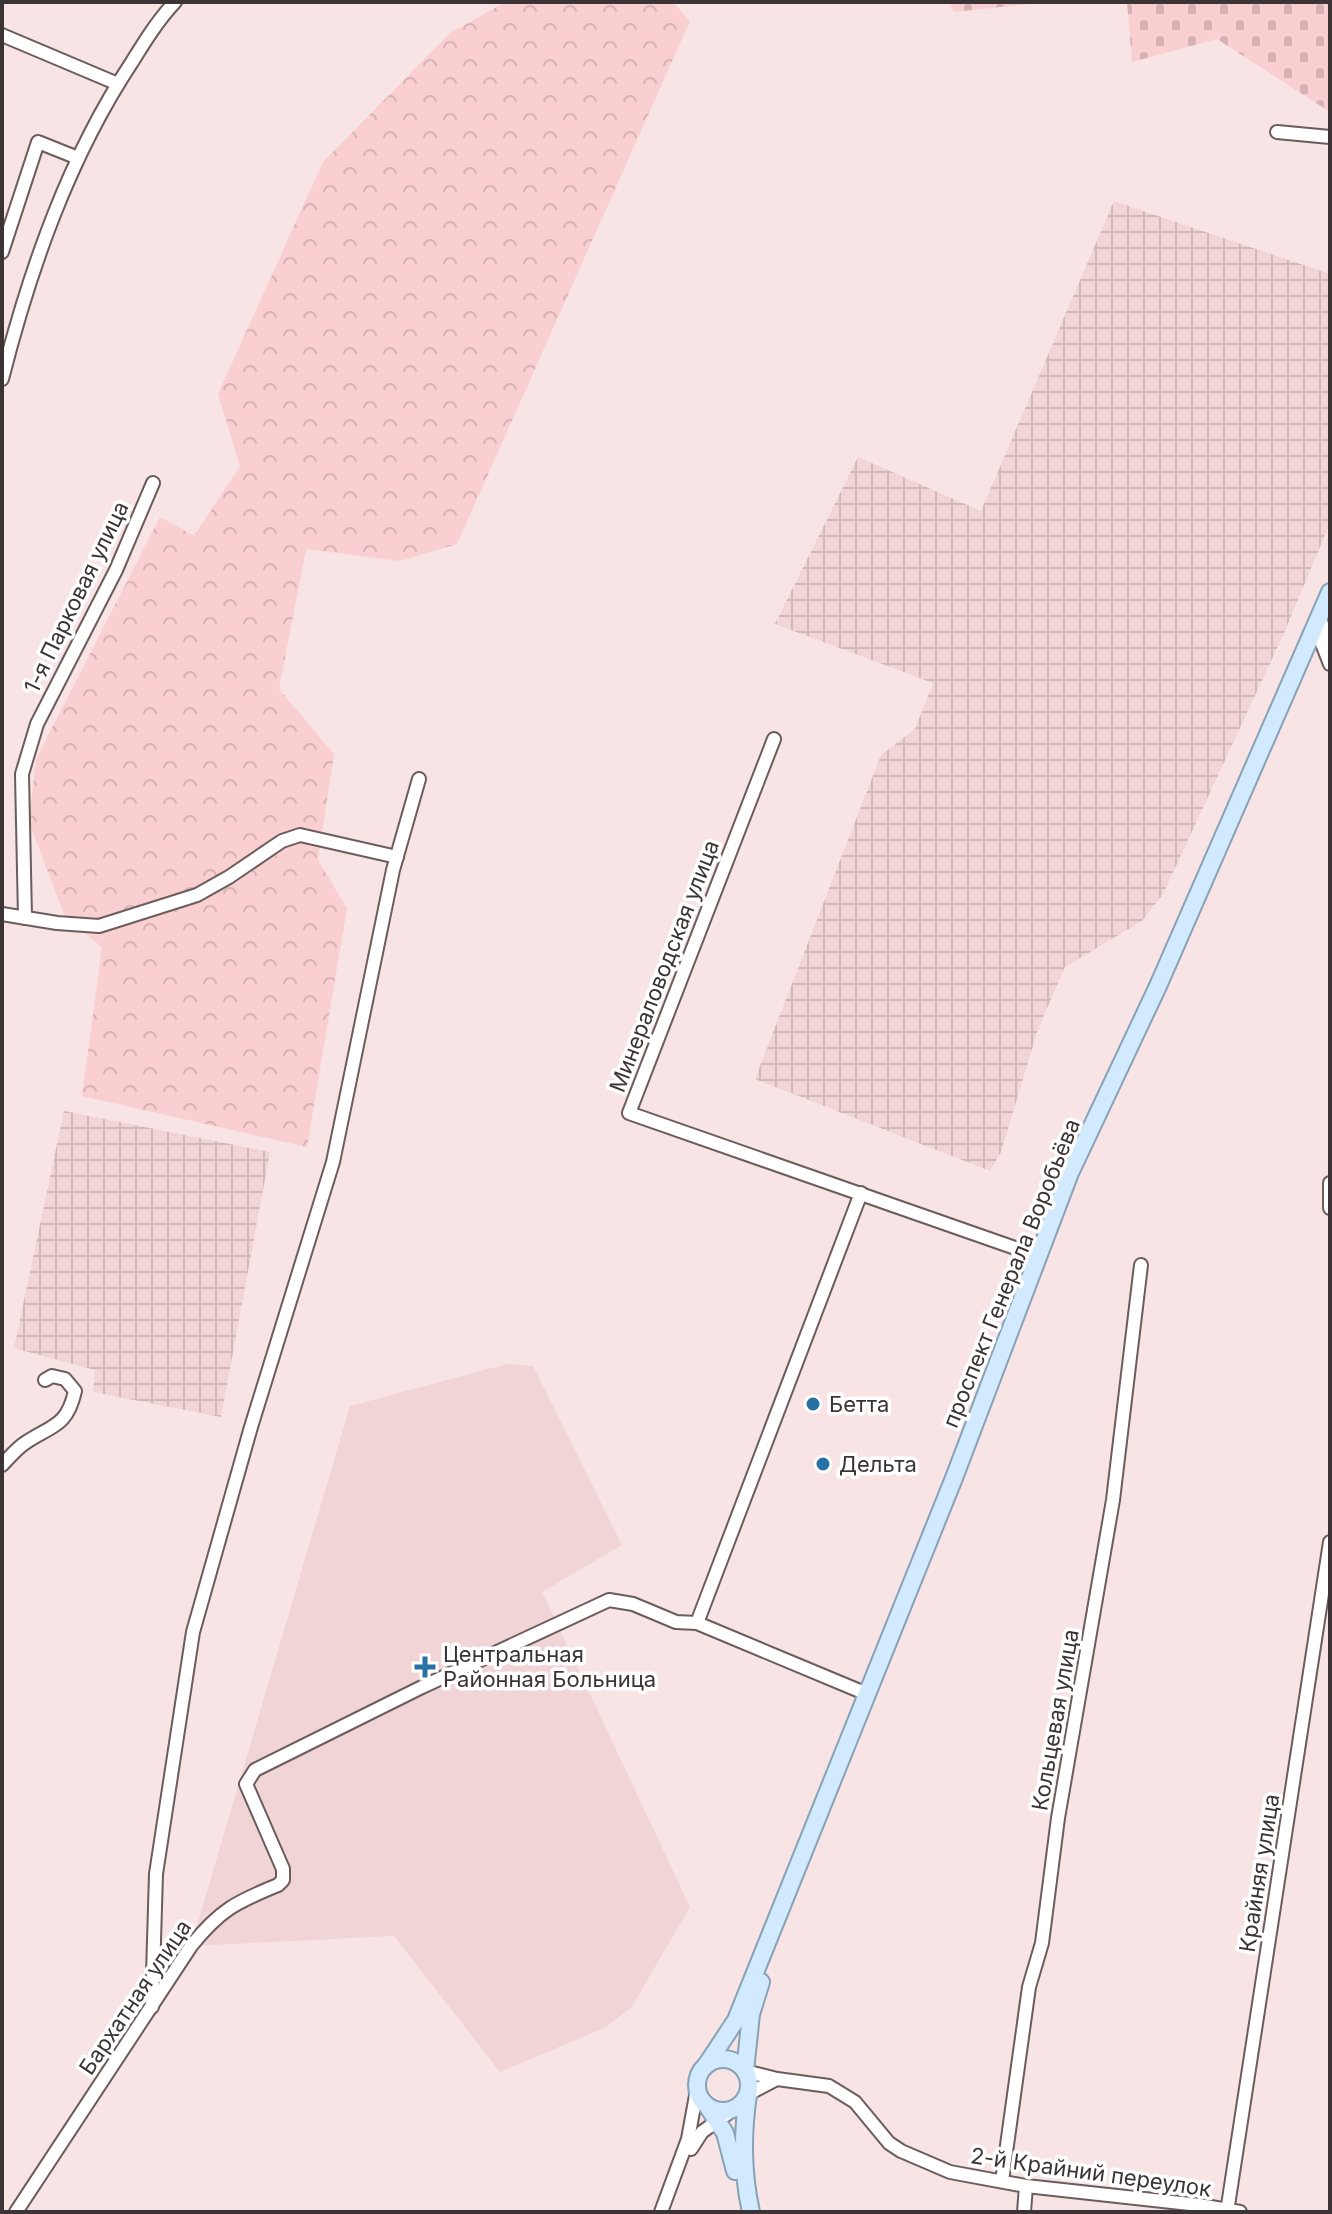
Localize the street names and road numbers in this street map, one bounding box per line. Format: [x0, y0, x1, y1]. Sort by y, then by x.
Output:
street label: 1-я Парковая улица [18, 497, 134, 697]
street label: Минераловодская улица [604, 836, 724, 1096]
street label: проспект Генерала Воробьёва [937, 1115, 1085, 1431]
street label: Кольцевая улица [1026, 1627, 1084, 1813]
street label: Крайняя улица [1234, 1792, 1284, 1954]
street label: Бархатная улица [74, 1915, 196, 2079]
street label: 2-й Крайний переулок [969, 2142, 1213, 2202]

